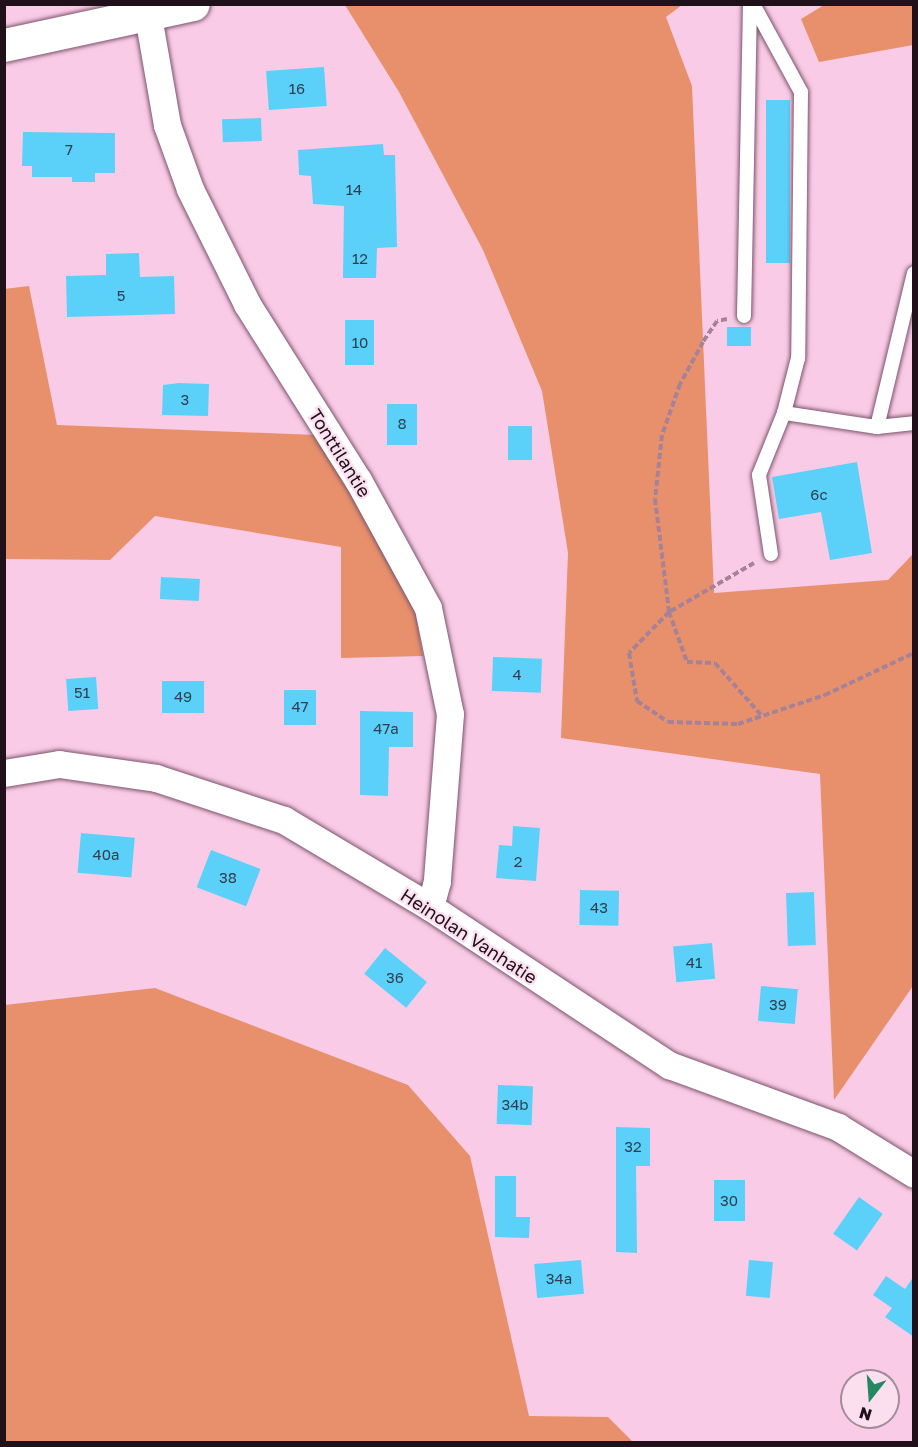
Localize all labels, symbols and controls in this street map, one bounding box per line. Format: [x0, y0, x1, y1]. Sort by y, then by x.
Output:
house number: 16 [289, 80, 305, 98]
house number: 7 [65, 141, 73, 159]
house number: 14 [346, 181, 362, 199]
house number: 12 [352, 250, 368, 268]
house number: 5 [117, 287, 125, 305]
house number: 10 [352, 334, 368, 352]
house number: 3 [181, 391, 189, 409]
street label: Tonttilantie [304, 405, 376, 501]
house number: 8 [397, 415, 407, 433]
house number: 6c [810, 486, 828, 504]
house number: 4 [512, 666, 522, 684]
house number: 51 [74, 684, 90, 702]
house number: 49 [174, 688, 192, 706]
house number: 47 [291, 698, 309, 716]
house number: 47a [373, 720, 399, 738]
house number: 40a [93, 846, 119, 864]
house number: 2 [514, 853, 522, 871]
house number: 38 [219, 869, 237, 887]
street label: Heinolan Vanhatie [397, 884, 541, 988]
house number: 43 [590, 899, 608, 917]
house number: 41 [686, 954, 702, 972]
house number: 36 [386, 969, 404, 987]
house number: 39 [769, 996, 787, 1014]
house number: 34b [501, 1096, 529, 1114]
house number: 32 [624, 1138, 642, 1156]
house number: 30 [720, 1192, 738, 1210]
house number: 34a [546, 1270, 572, 1288]
north arrow [840, 1369, 900, 1429]
text: N [857, 1403, 874, 1426]

